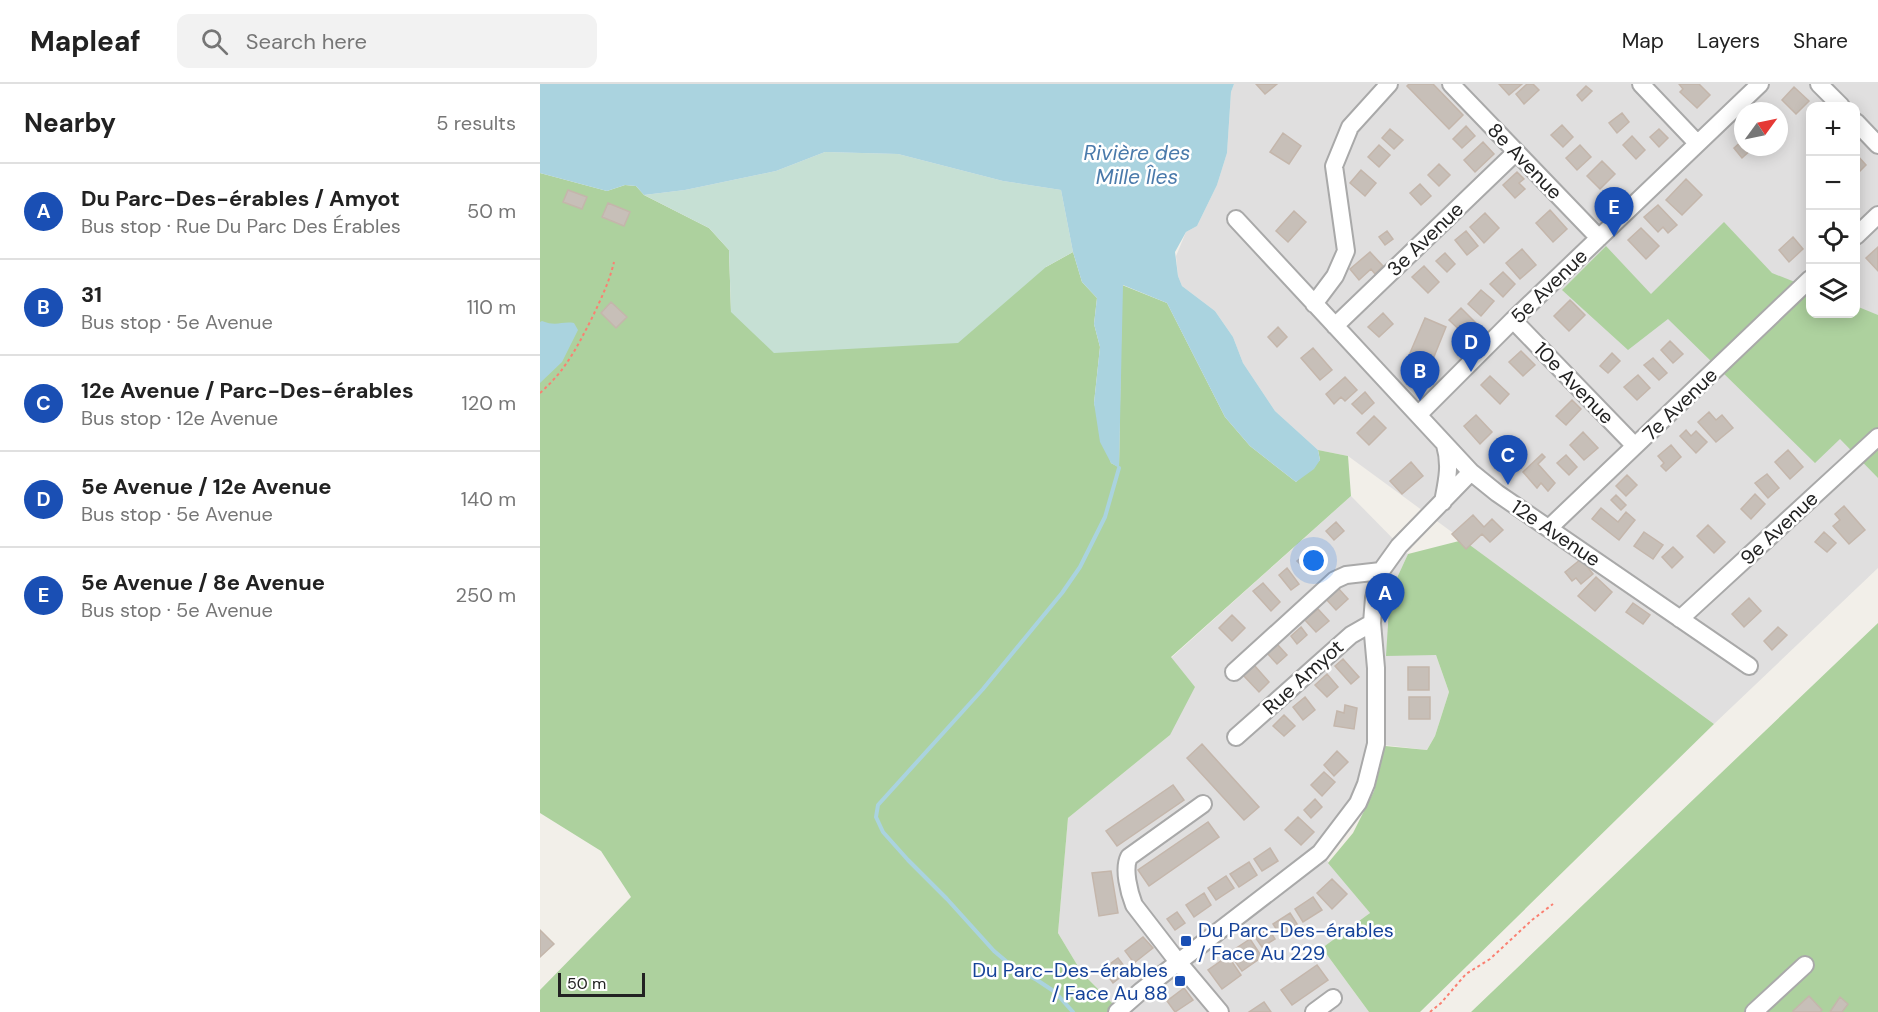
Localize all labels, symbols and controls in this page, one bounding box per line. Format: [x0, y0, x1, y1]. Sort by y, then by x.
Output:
search box [177, 14, 597, 68]
text: Mapleaf [30, 23, 141, 60]
icon: search [198, 25, 231, 58]
text: Search here [246, 27, 367, 56]
text: Map [1622, 27, 1664, 55]
text: Layers [1697, 27, 1760, 55]
text: Share [1793, 27, 1848, 55]
north arrow [1734, 102, 1788, 156]
map controls [1806, 102, 1860, 318]
button: + [1806, 102, 1860, 156]
text: Nearby [24, 106, 116, 140]
text: 5 results [436, 110, 516, 136]
street label: 8e Avenue [1482, 117, 1568, 205]
water label: Rivière des Mille Îles [1084, 139, 1190, 191]
button: − [1806, 156, 1860, 210]
text: Du Parc-Des-érables / Amyot [81, 184, 400, 213]
pin: E [1594, 188, 1634, 237]
street label: 3e Avenue [1381, 196, 1469, 282]
text: A [36, 198, 51, 224]
text: 50 m [467, 198, 516, 224]
button: locate [1806, 210, 1860, 264]
text: Bus stop · Rue Du Parc Des Érables [81, 213, 401, 239]
street label: 5e Avenue [1505, 243, 1593, 329]
button: layers [1806, 264, 1860, 318]
text: 31 [81, 280, 102, 309]
text: B [37, 294, 50, 320]
text: 110 m [467, 294, 516, 320]
text: Bus stop · 5e Avenue [81, 309, 273, 335]
pin: D [1452, 322, 1490, 372]
street label: 10e Avenue [1528, 336, 1620, 430]
pin: B [1400, 352, 1440, 401]
street label: 7e Avenue [1637, 362, 1723, 446]
text: 12e Avenue / Parc-Des-érables [81, 376, 414, 405]
text: C [36, 390, 51, 416]
text: 120 m [462, 390, 516, 416]
text: Bus stop · 12e Avenue [81, 405, 278, 431]
pin: C [1488, 436, 1528, 485]
text: 5e Avenue / 12e Avenue [81, 472, 332, 501]
street label: 9e Avenue [1735, 485, 1823, 571]
text: D [36, 486, 51, 512]
text: 140 m [461, 486, 516, 512]
street label: 12e Avenue [1506, 494, 1606, 572]
text: Bus stop · 5e Avenue [81, 501, 273, 527]
your location [1299, 546, 1328, 575]
text: 5e Avenue / 8e Avenue [81, 568, 325, 597]
pin: A [1366, 574, 1404, 623]
text: E [38, 582, 49, 608]
text: 250 m [455, 582, 516, 608]
text: Bus stop · 5e Avenue [81, 597, 273, 623]
street label: Rue Amyot [1257, 634, 1349, 720]
place label: Du Parc-Des-érables / Face Au 229 [1198, 917, 1394, 966]
marker: Du Parc-Des-érables / Face Au 229 [1179, 934, 1193, 948]
place label: Du Parc-Des-érables / Face Au 88 [972, 957, 1168, 1006]
scale bar [558, 970, 645, 998]
text: 50 m [567, 973, 606, 994]
marker: Du Parc-Des-érables / Face Au 88 [1173, 974, 1187, 988]

